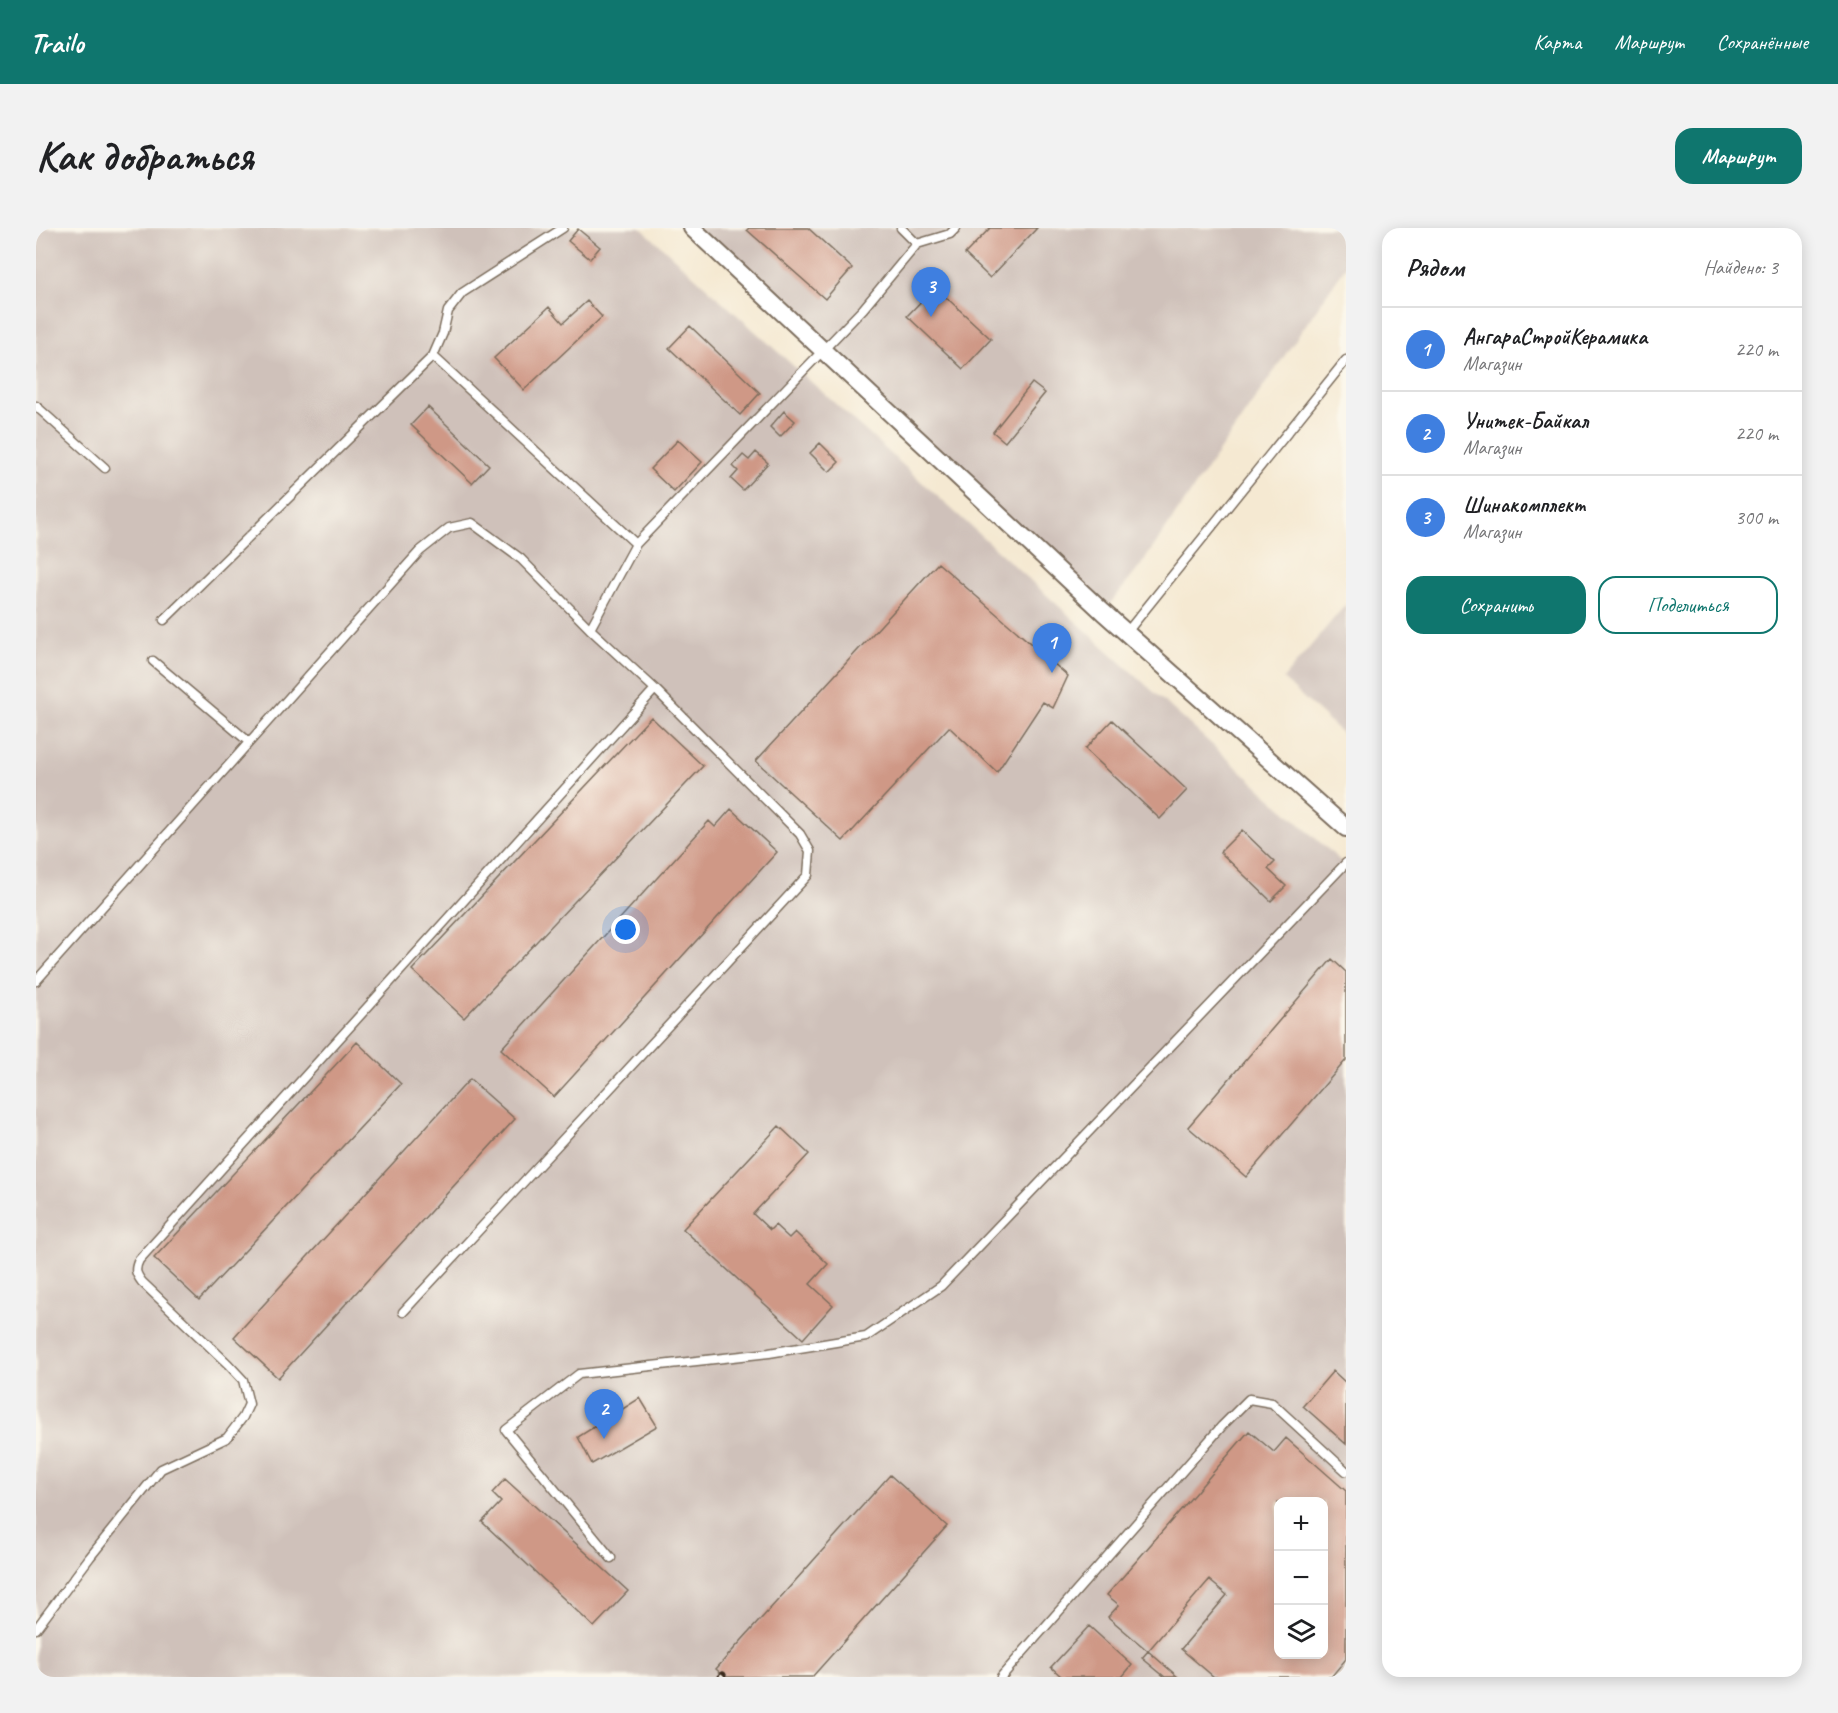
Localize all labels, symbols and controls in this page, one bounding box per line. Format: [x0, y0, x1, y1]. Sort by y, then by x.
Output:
text: Trailo [30, 25, 84, 60]
text: Карта [1533, 29, 1582, 55]
text: Маршрут [1615, 29, 1684, 55]
text: Сохранённые [1717, 29, 1808, 55]
button: Маршрут [1675, 128, 1802, 184]
text: Как добраться [36, 130, 253, 183]
text: Рядом [1406, 251, 1464, 284]
text: Найдено: 3 [1703, 255, 1778, 280]
pin: 3 [912, 268, 950, 317]
text: АнгараСтройКерамика [1463, 323, 1647, 351]
text: 1 [1421, 337, 1430, 362]
text: 220 m [1735, 337, 1778, 362]
text: Магазин [1463, 351, 1521, 376]
text: Унитек-Байкал [1463, 407, 1588, 435]
text: 2 [1421, 421, 1430, 446]
text: 220 m [1735, 421, 1778, 446]
text: Магазин [1463, 435, 1521, 460]
text: Шинакомплект [1463, 491, 1585, 519]
text: 3 [1421, 505, 1430, 530]
text: 300 m [1735, 505, 1778, 530]
text: Магазин [1463, 519, 1521, 544]
button: Сохранить [1406, 576, 1586, 634]
button: Поделиться [1598, 576, 1778, 634]
pin: 1 [1032, 624, 1072, 673]
your location [611, 915, 640, 944]
pin: 2 [584, 1390, 624, 1439]
map controls [1274, 1497, 1328, 1659]
button: + [1274, 1497, 1328, 1551]
button: − [1274, 1551, 1328, 1605]
button: layers [1274, 1605, 1328, 1659]

